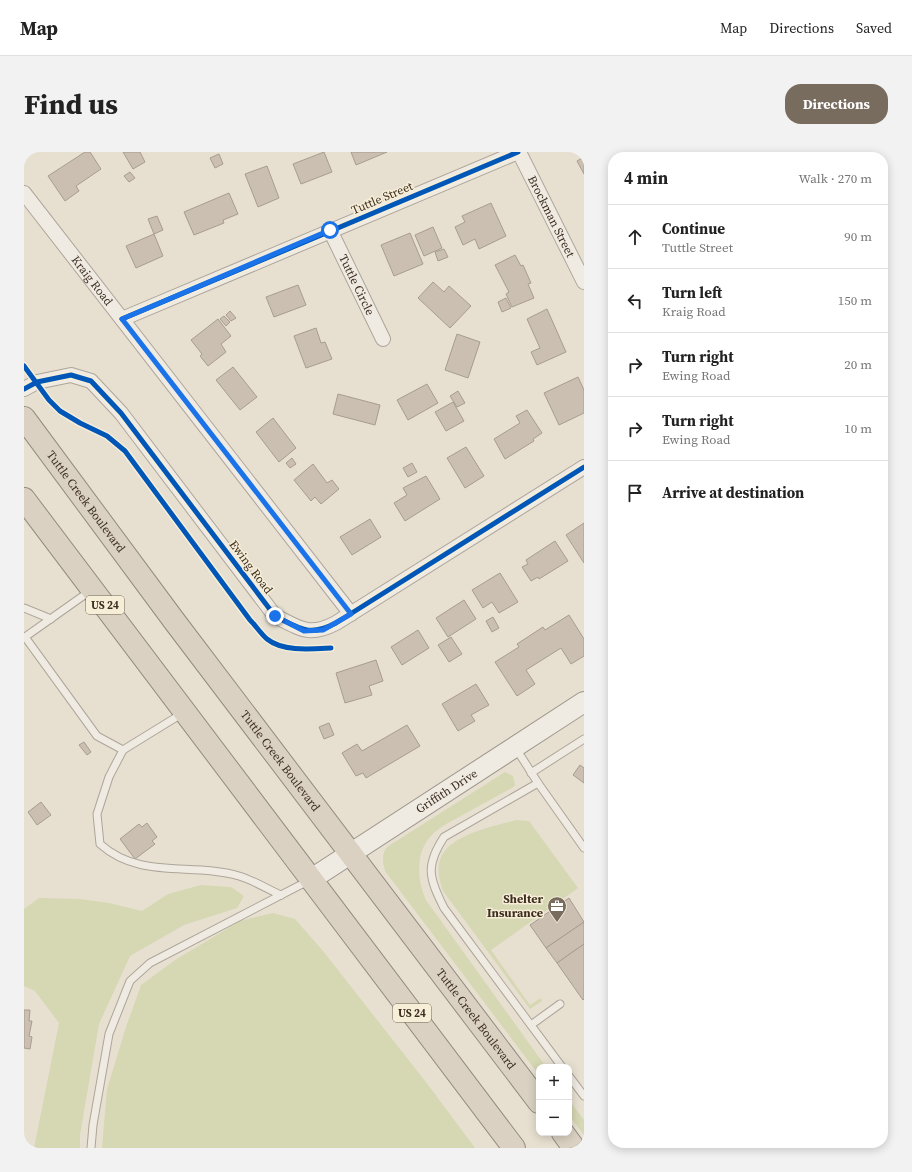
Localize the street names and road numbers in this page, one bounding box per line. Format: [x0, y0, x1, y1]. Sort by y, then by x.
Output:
street label: Brockman Street [524, 173, 578, 260]
street label: Tuttle Street [349, 178, 415, 218]
street label: Tuttle Circle [335, 252, 378, 318]
street label: Kraig Road [68, 253, 117, 309]
street label: Tuttle Creek Boulevard [43, 447, 129, 556]
street label: Ewing Road [226, 537, 277, 597]
road number: US 24 [86, 596, 124, 614]
street label: Tuttle Creek Boulevard [237, 707, 324, 815]
street label: Griffith Drive [413, 765, 481, 817]
street label: Tuttle Creek Boulevard [433, 965, 520, 1073]
road number: US 24 [393, 1004, 431, 1022]

